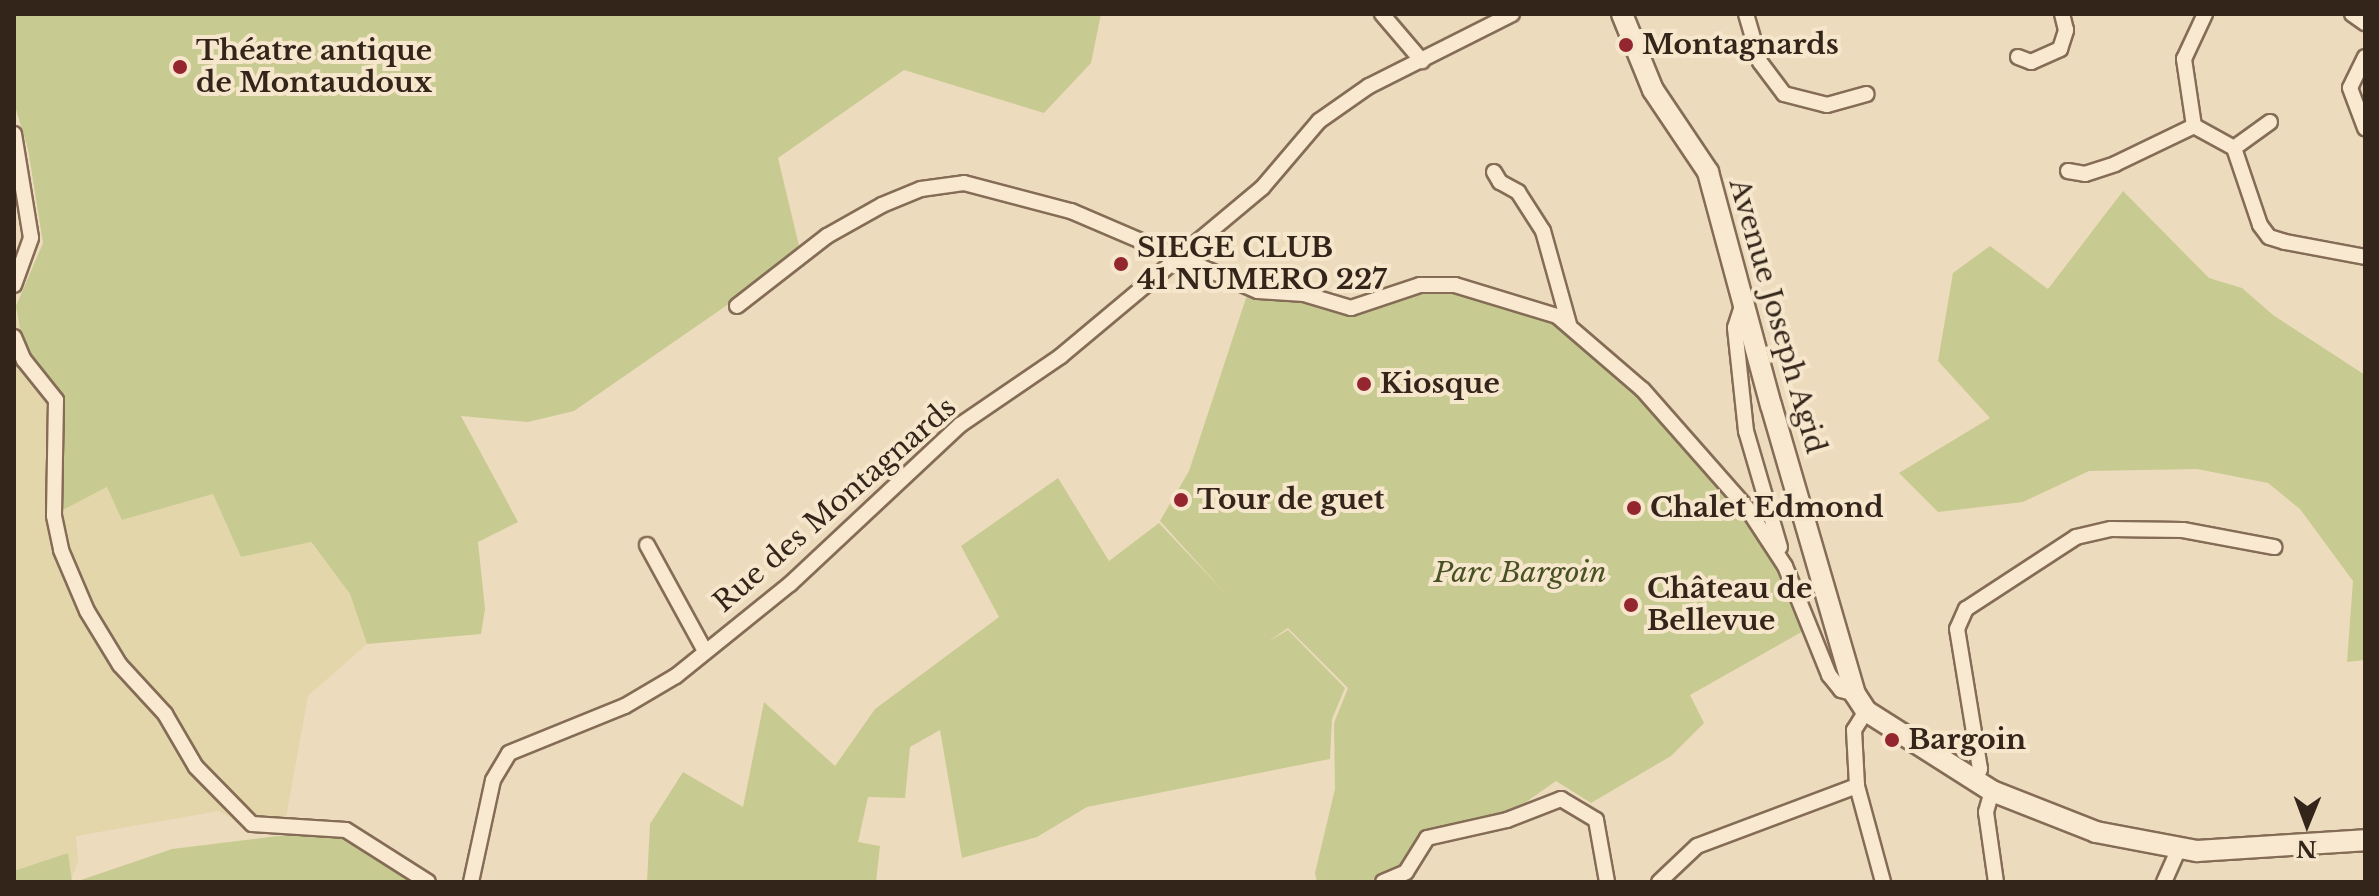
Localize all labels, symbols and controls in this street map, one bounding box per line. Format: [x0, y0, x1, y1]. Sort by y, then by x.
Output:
place label: Montagnards [1642, 28, 1839, 62]
place label: Théatre antique de Montaudoux [196, 34, 432, 100]
marker: Montagnards [1617, 36, 1635, 54]
marker: Théatre antique de Montaudoux [171, 58, 189, 76]
street label: Avenue Joseph Agid [1722, 174, 1832, 458]
place label: SIEGE CLUB 41 NUMERO 227 [1137, 231, 1387, 297]
marker: SIEGE CLUB 41 NUMERO 227 [1112, 255, 1130, 273]
place label: Kiosque [1380, 367, 1500, 401]
marker: Kiosque [1355, 375, 1373, 393]
street label: Rue des Montagnards [707, 391, 963, 619]
place label: Tour de guet [1197, 483, 1385, 517]
marker: Tour de guet [1172, 491, 1190, 509]
place label: Chalet Edmond [1650, 491, 1884, 525]
marker: Chalet Edmond [1625, 499, 1643, 517]
park label: Parc Bargoin [1433, 556, 1607, 590]
place label: Château de Bellevue [1647, 572, 1812, 638]
marker: Château de Bellevue [1622, 596, 1640, 614]
place label: Bargoin [1908, 723, 2026, 757]
marker: Bargoin [1883, 731, 1901, 749]
north arrow [2267, 784, 2347, 864]
text: N [2296, 835, 2317, 862]

